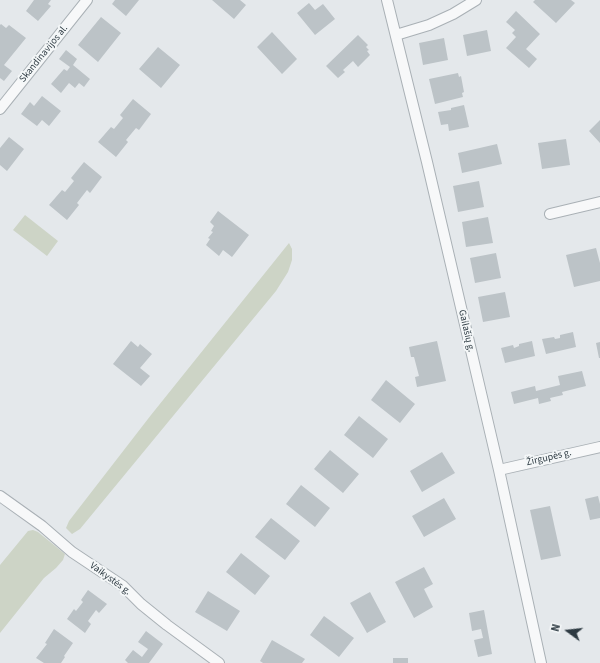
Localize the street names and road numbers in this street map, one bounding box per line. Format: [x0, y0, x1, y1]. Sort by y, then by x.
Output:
street label: Skandinavijos al. [17, 23, 71, 85]
street label: Gailašių g. [455, 309, 477, 353]
street label: Žirgupės g. [525, 447, 573, 469]
street label: Vaikystės g. [87, 560, 133, 598]

